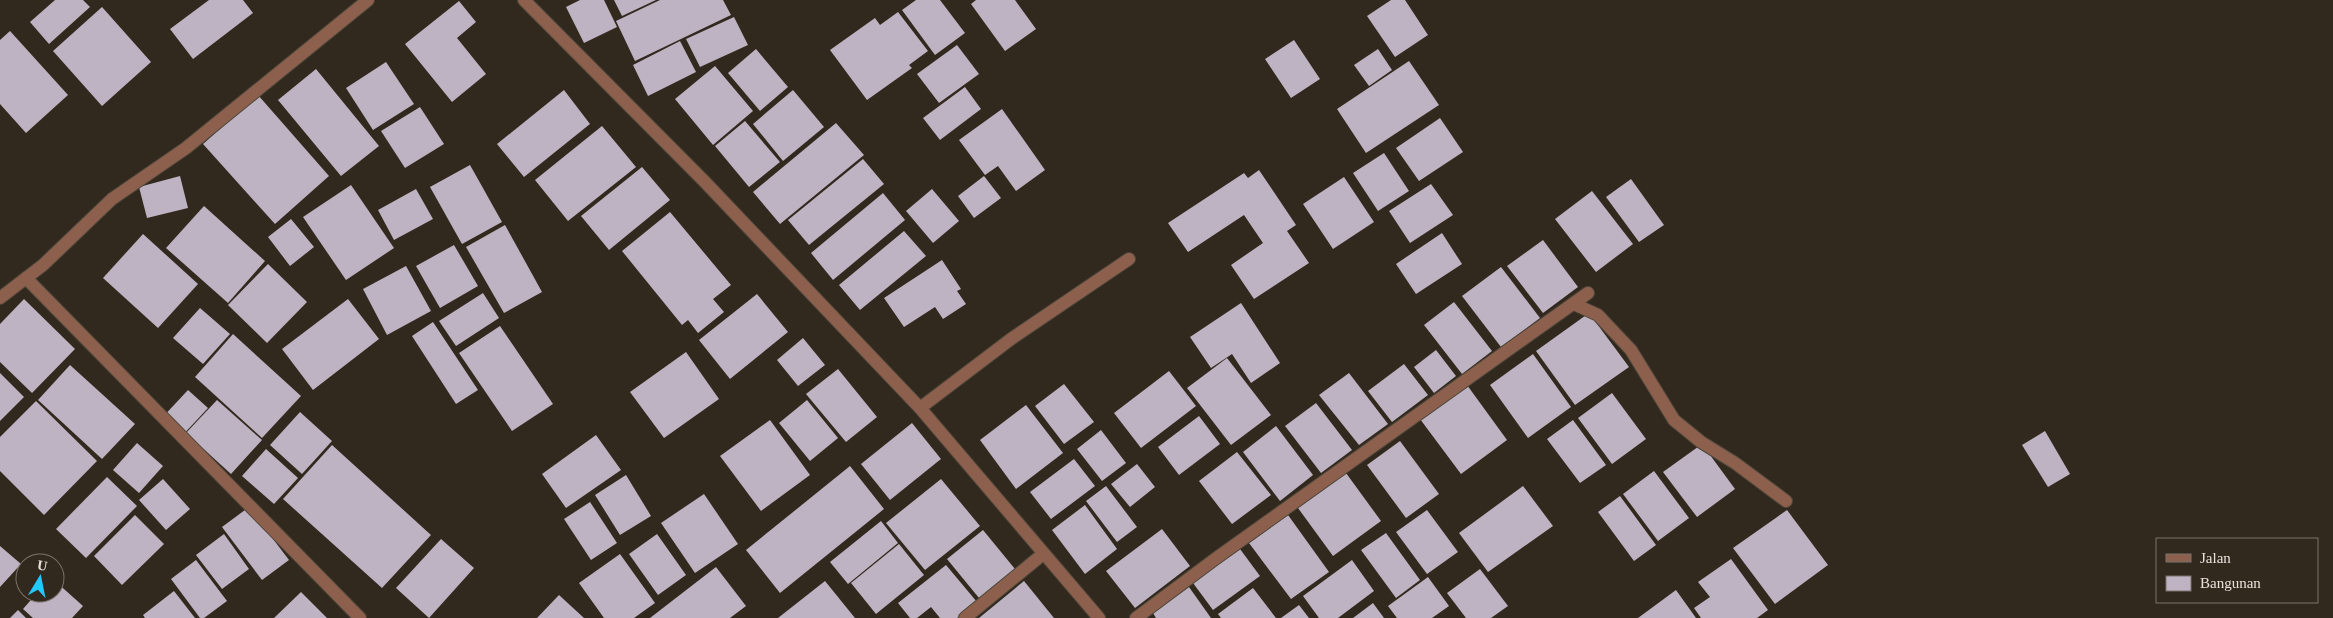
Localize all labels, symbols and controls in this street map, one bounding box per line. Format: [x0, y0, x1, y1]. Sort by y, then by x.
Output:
legend [2156, 538, 2318, 603]
text: Jalan [2200, 550, 2231, 566]
north arrow [15, 553, 65, 603]
text: U [36, 557, 48, 574]
text: Bangunan [2200, 575, 2261, 591]

